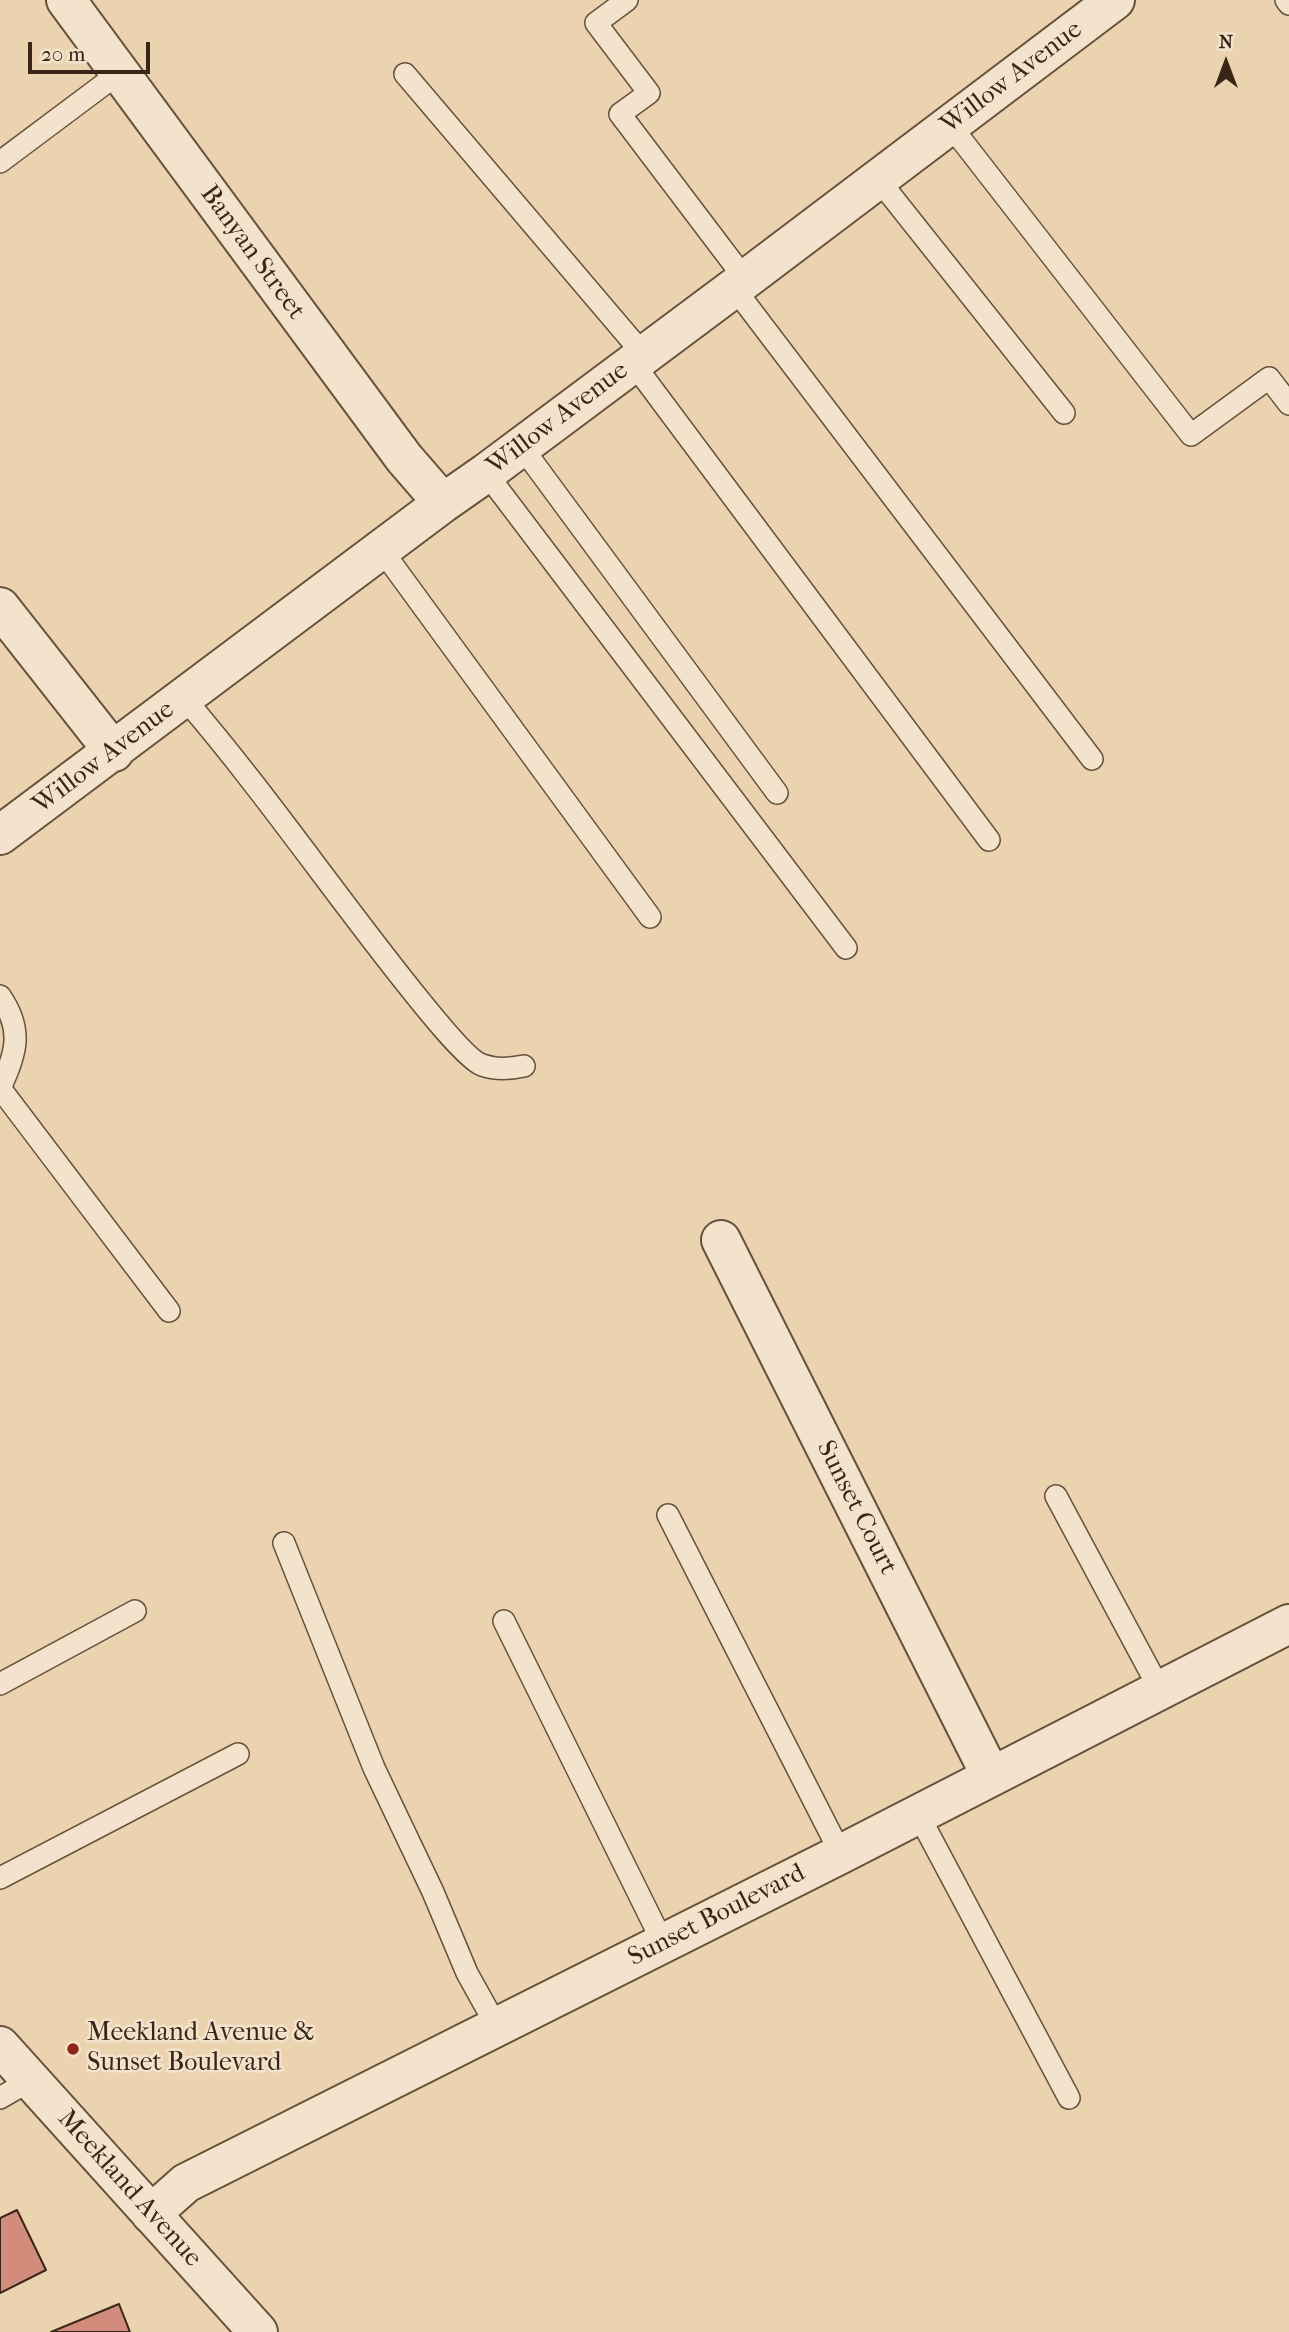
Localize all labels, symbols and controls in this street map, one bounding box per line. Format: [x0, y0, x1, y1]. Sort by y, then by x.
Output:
street label: Willow Avenue [935, 15, 1089, 141]
scale bar [32, 28, 154, 72]
north arrow [1191, 28, 1261, 98]
text: N [1219, 31, 1233, 53]
text: 20 m [41, 42, 85, 66]
street label: Banyan Street [193, 180, 311, 326]
street label: Willow Avenue [481, 356, 635, 482]
street label: Willow Avenue [27, 695, 181, 821]
street label: Sunset Court [809, 1436, 903, 1580]
street label: Sunset Boulevard [623, 1858, 811, 1974]
place label: Meekland Avenue & Sunset Boulevard [87, 2018, 314, 2080]
marker: Meekland Avenue & Sunset Boulevard [65, 2041, 81, 2057]
street label: Meekland Avenue [50, 2104, 208, 2274]

